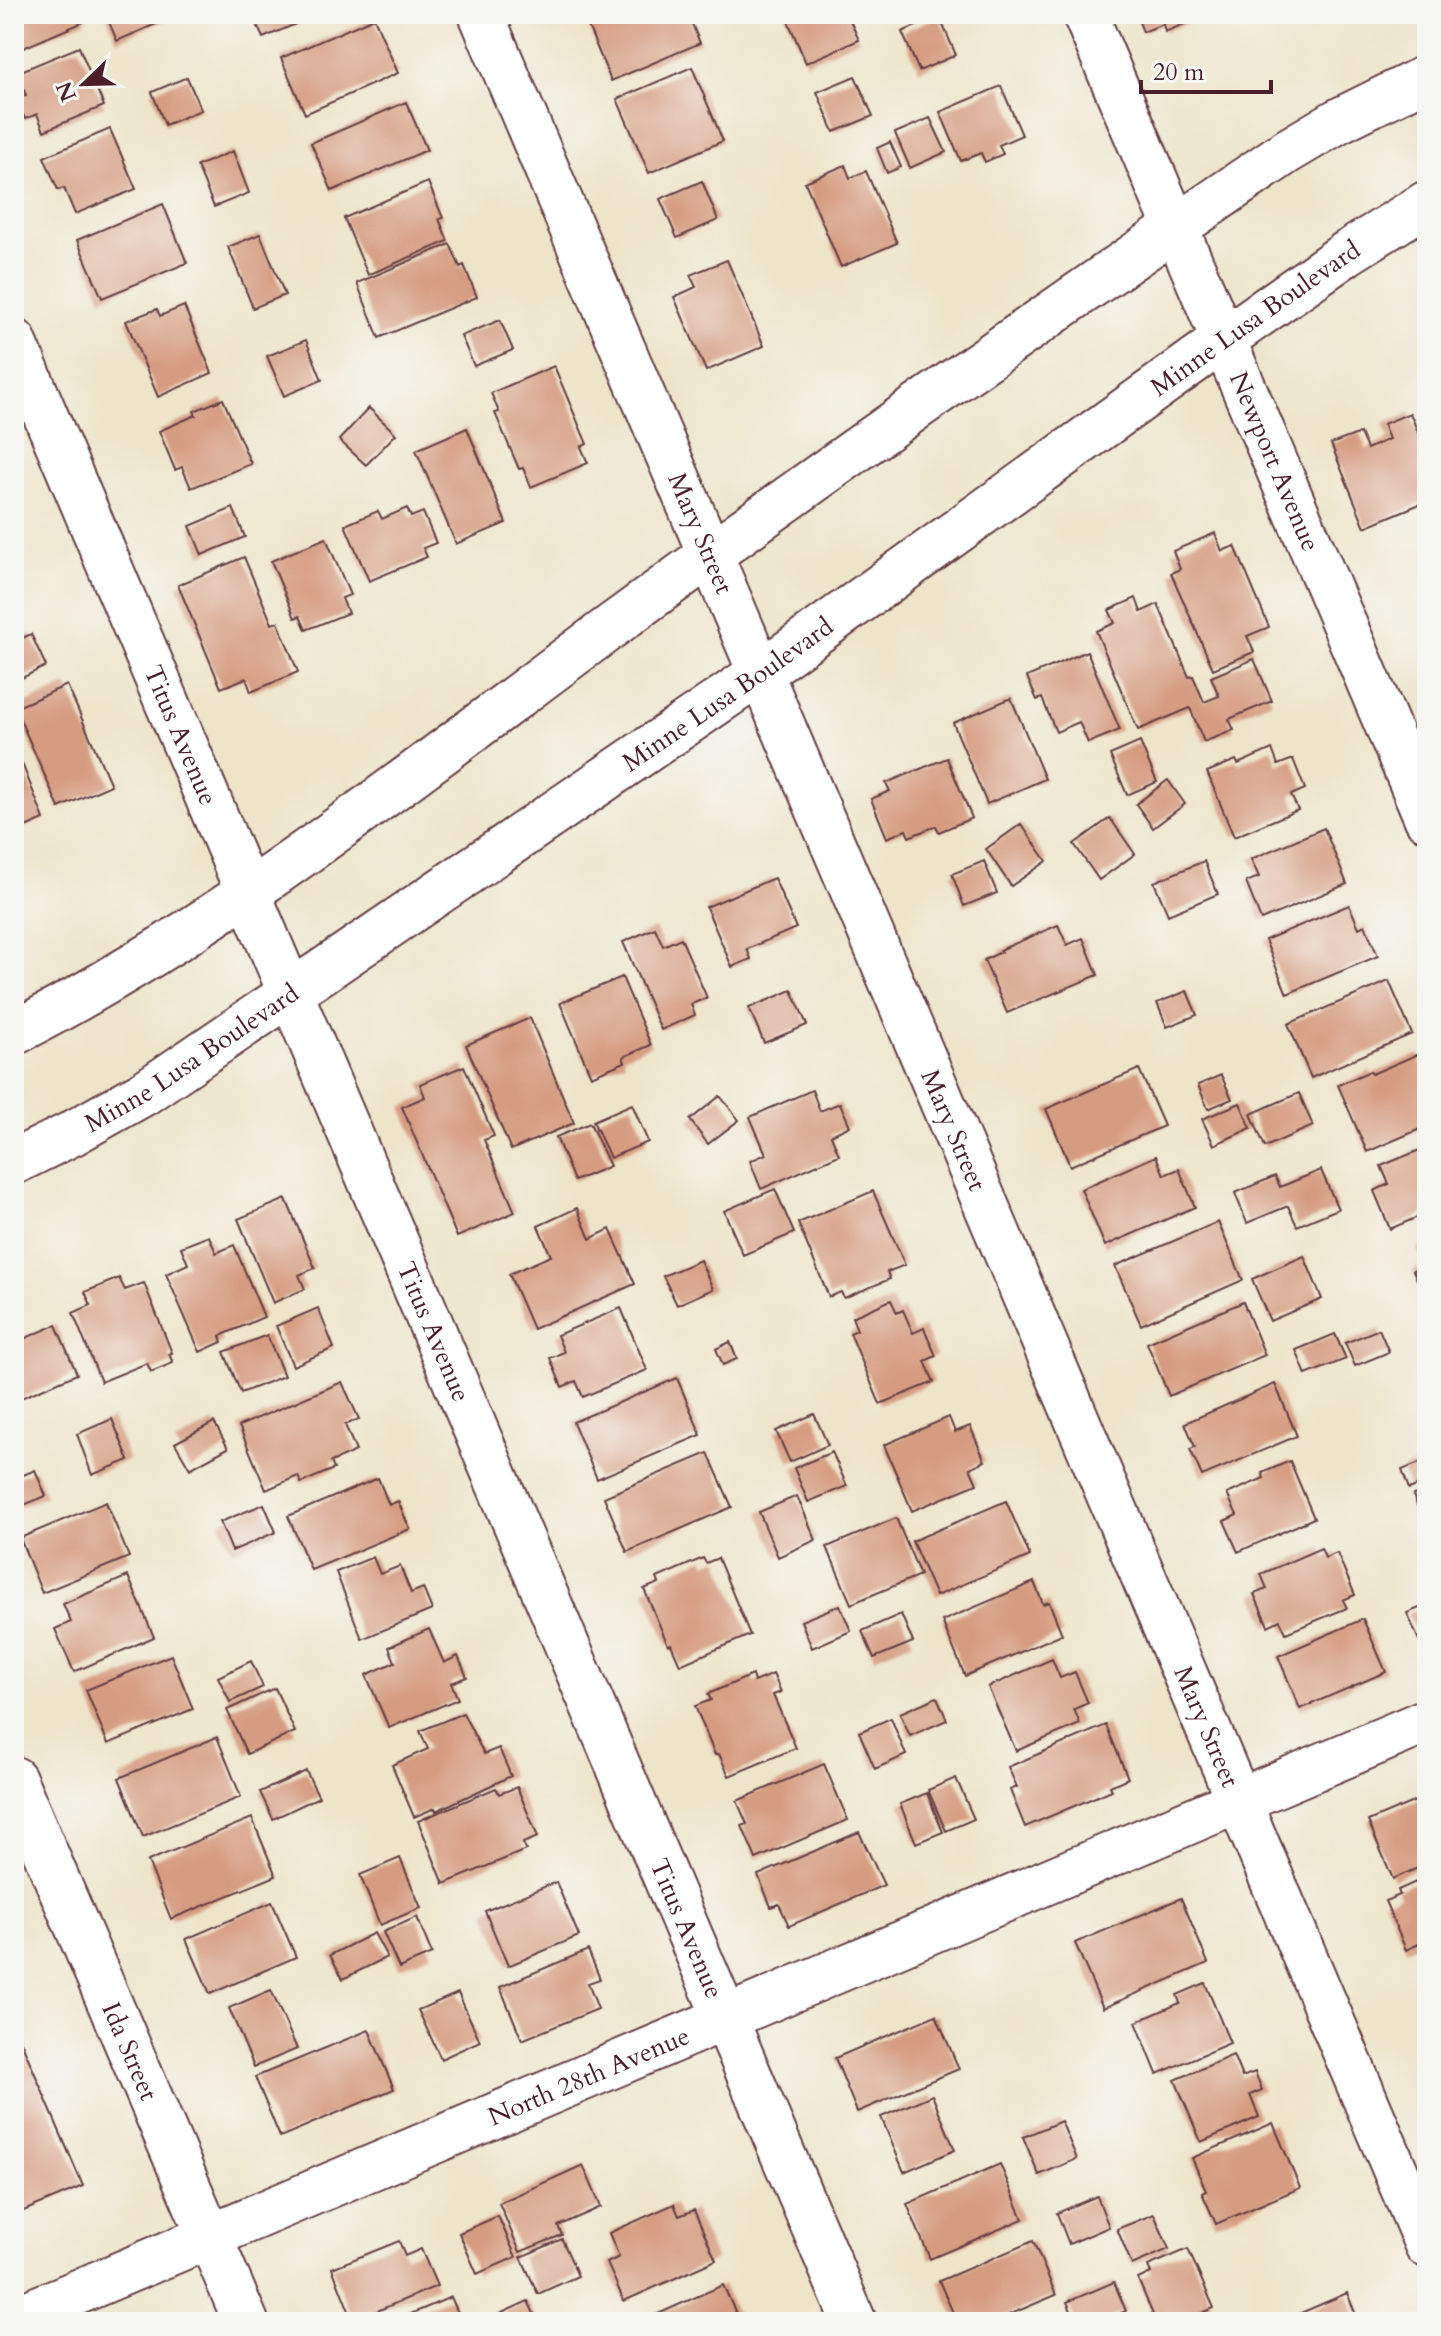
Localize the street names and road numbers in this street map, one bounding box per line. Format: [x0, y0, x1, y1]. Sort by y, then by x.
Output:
street label: Minne Lusa Boulevard [1143, 232, 1367, 405]
street label: Newport Avenue [1221, 366, 1328, 557]
street label: Mary Street [660, 467, 742, 599]
street label: Minne Lusa Boulevard [615, 609, 840, 780]
street label: Titus Avenue [135, 660, 226, 811]
street label: Minne Lusa Boulevard [78, 976, 306, 1141]
street label: Mary Street [912, 1064, 995, 1196]
street label: Titus Avenue [388, 1256, 479, 1407]
street label: Mary Street [1165, 1661, 1248, 1793]
street label: Titus Avenue [641, 1853, 732, 2004]
street label: Ida Street [93, 1997, 166, 2106]
street label: North 28th Avenue [483, 2018, 695, 2134]

